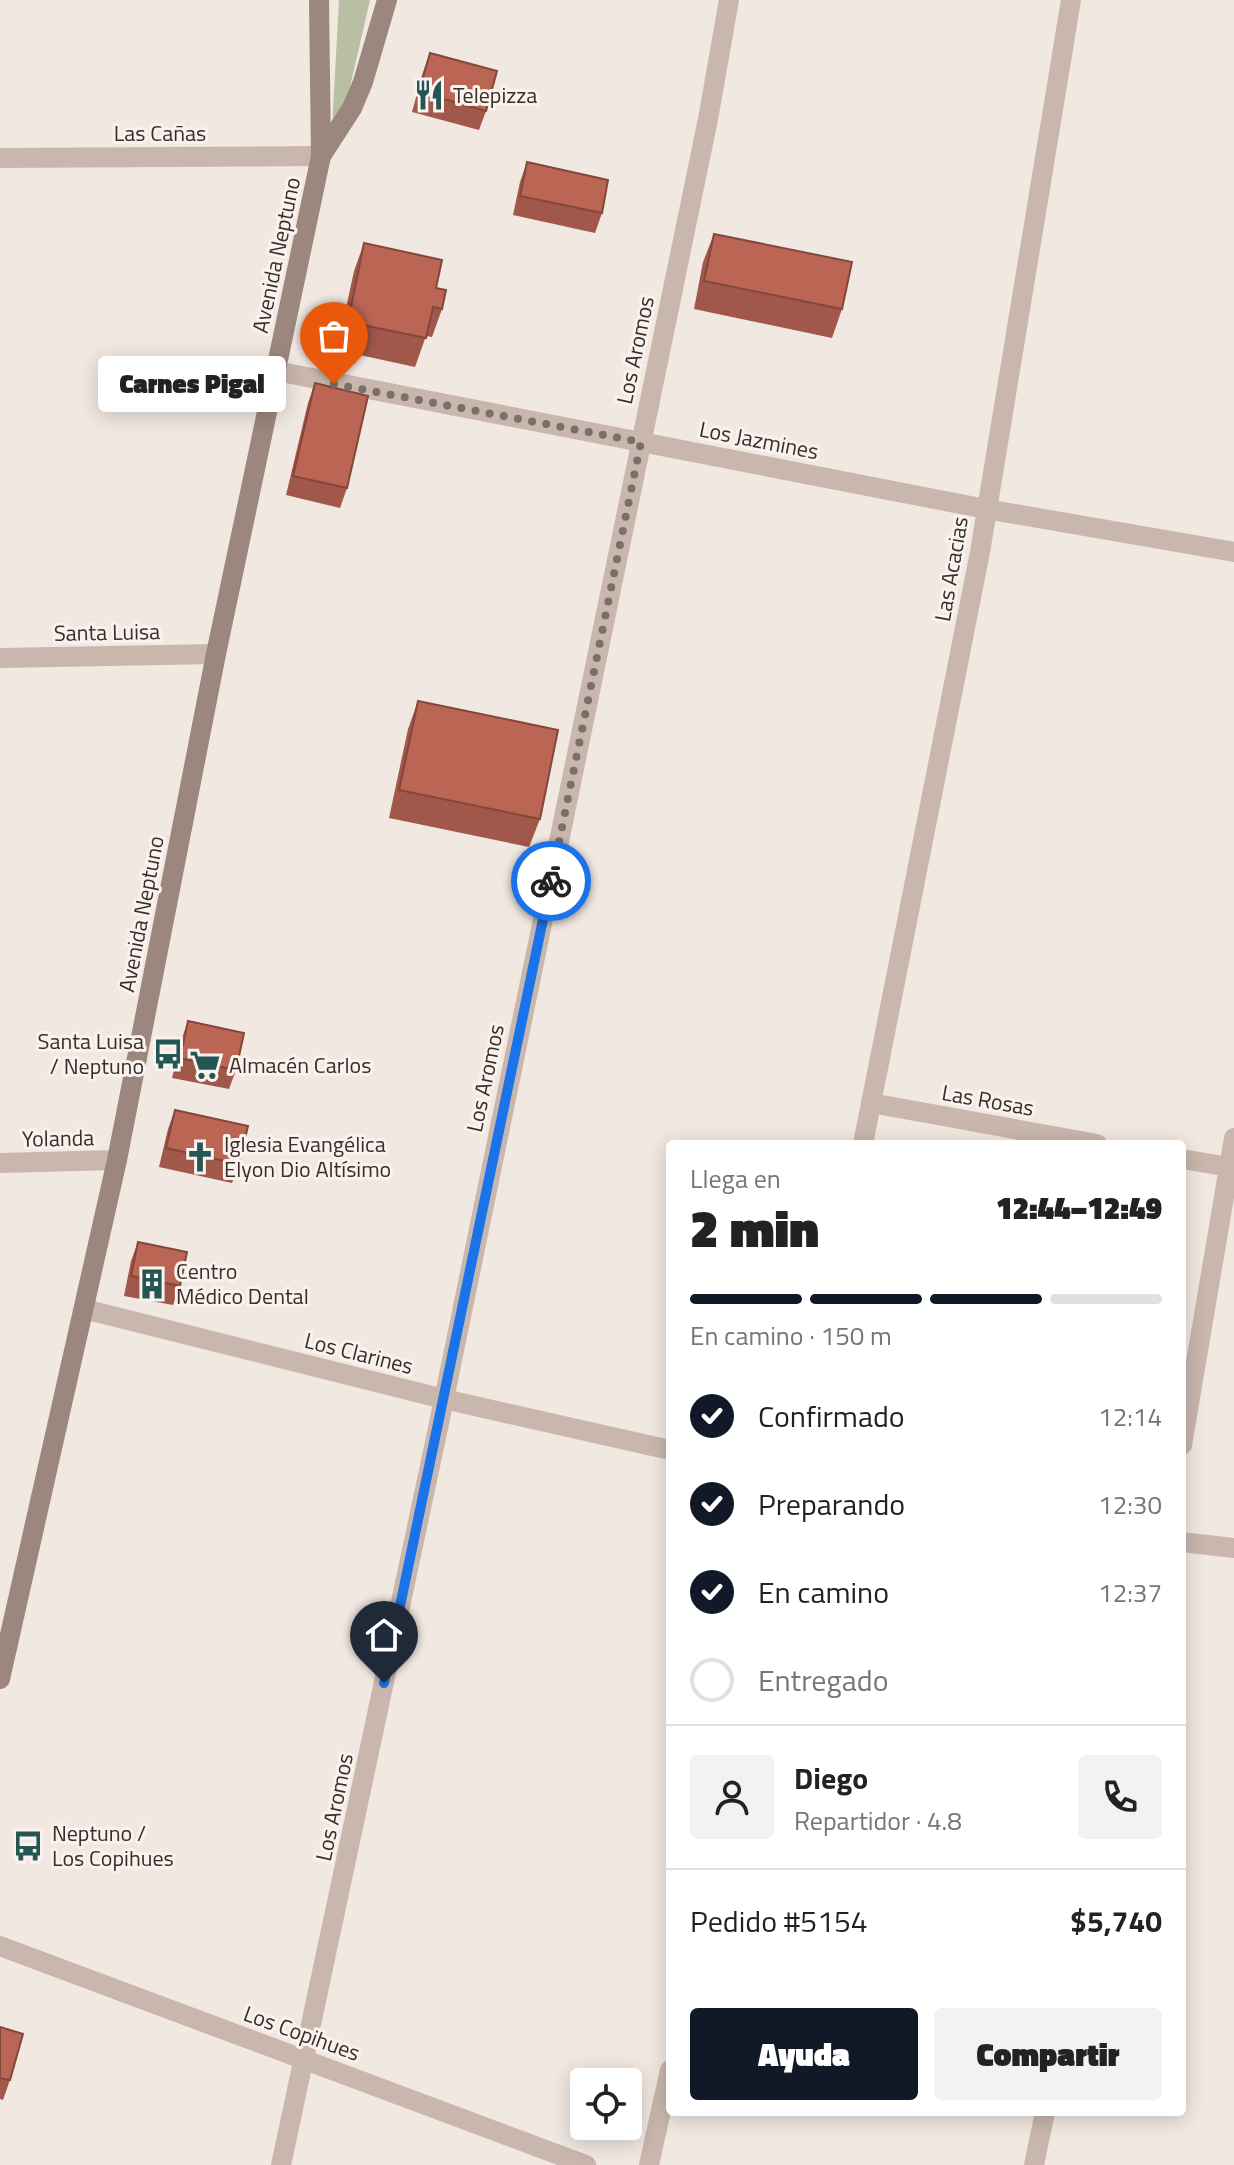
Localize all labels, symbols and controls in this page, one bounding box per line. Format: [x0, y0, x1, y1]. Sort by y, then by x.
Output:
restaurant icon: Telepizza [412, 78, 446, 112]
place label: Telepizza [453, 78, 537, 112]
street label: Las Cañas [114, 116, 206, 150]
street label: Avenida Neptuno [243, 174, 309, 336]
street label: Los Aromos [607, 293, 663, 407]
pin [300, 302, 368, 384]
icon: bag [312, 314, 356, 358]
callout: Carnes Pigal [98, 356, 286, 412]
text: Carnes Pigal [119, 364, 265, 403]
street label: Los Jazmines [696, 412, 822, 468]
street label: Las Acacias [925, 514, 977, 624]
street label: Santa Luisa [53, 614, 161, 650]
street label: Avenida Neptuno [109, 833, 173, 995]
courier [511, 841, 591, 921]
icon: bike [529, 859, 573, 903]
street label: Los Aromos [457, 1021, 513, 1135]
place label: Santa Luisa / Neptuno [38, 1024, 144, 1083]
bus stop icon: Santa Luisa / Neptuno [151, 1037, 185, 1071]
supermarket icon: Almacén Carlos [188, 1048, 222, 1082]
place label: Almacén Carlos [229, 1048, 371, 1082]
street label: Las Rosas [939, 1075, 1037, 1125]
street label: Yolanda [21, 1120, 95, 1156]
place label: Iglesia Evangélica Elyon Dio Altísimo [224, 1127, 391, 1186]
church icon: Iglesia Evangélica Elyon Dio Altísimo [183, 1140, 217, 1174]
text: Llega en [690, 1159, 781, 1198]
text: 12:44–12:49 [996, 1185, 1162, 1231]
text: 2 min [690, 1188, 819, 1267]
place label: Centro Médico Dental [176, 1254, 309, 1313]
building icon: Centro Médico Dental [135, 1267, 169, 1301]
text: En camino · 150 m [690, 1316, 892, 1355]
street label: Los Clarines [301, 1323, 417, 1383]
text: Confirmado [758, 1393, 905, 1439]
icon: check [690, 1394, 734, 1438]
text: 12:14 [1098, 1397, 1162, 1436]
text: Preparando [758, 1481, 905, 1527]
icon: check [690, 1482, 734, 1526]
text: 12:30 [1098, 1485, 1162, 1524]
text: En camino [758, 1569, 889, 1615]
icon: check [690, 1570, 734, 1614]
text: 12:37 [1098, 1573, 1162, 1612]
pin [350, 1601, 418, 1683]
icon: home [362, 1613, 406, 1657]
text: Entregado [758, 1657, 889, 1703]
street label: Los Aromos [306, 1750, 362, 1864]
button: person [690, 1755, 774, 1839]
text: Diego [794, 1755, 868, 1801]
button: phone [1078, 1755, 1162, 1839]
text: Repartidor · 4.8 [794, 1801, 962, 1840]
place label: Neptuno / Los Copihues [52, 1816, 174, 1875]
bus stop icon: Neptuno / Los Copihues [11, 1829, 45, 1863]
text: Pedido #5154 [690, 1898, 868, 1944]
text: $5,740 [1070, 1898, 1162, 1944]
street label: Los Copihues [239, 1996, 365, 2070]
button: Ayuda [690, 2008, 918, 2100]
button: Compartir [934, 2008, 1162, 2100]
map controls [570, 2068, 642, 2140]
button: locate [570, 2068, 642, 2140]

